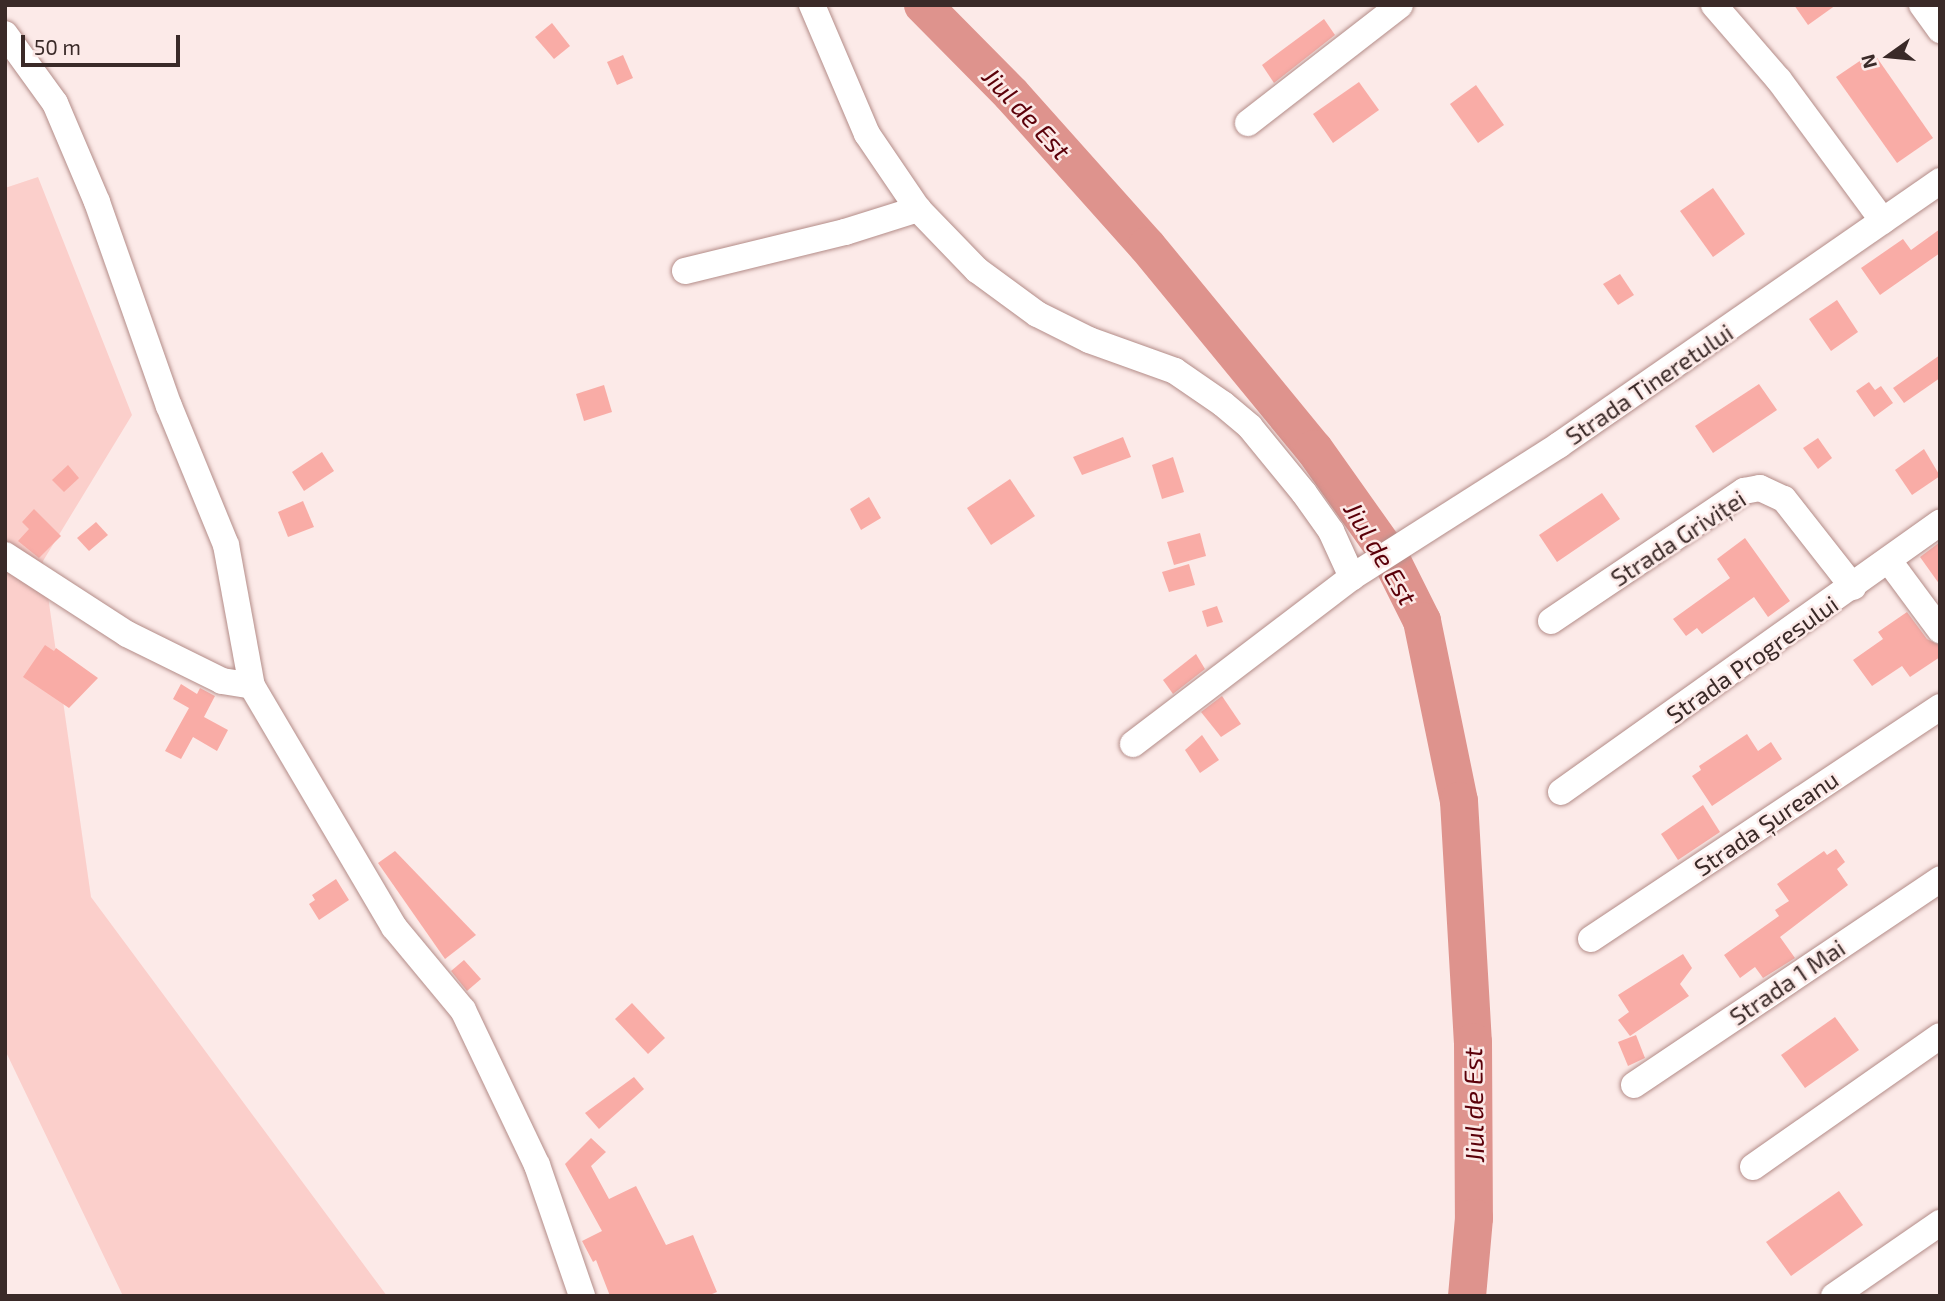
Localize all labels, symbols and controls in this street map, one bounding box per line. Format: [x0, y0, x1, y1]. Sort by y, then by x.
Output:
scale bar [24, 21, 184, 65]
north arrow [1854, 21, 1924, 91]
text: 50 m [34, 34, 81, 59]
text: N [1855, 52, 1881, 71]
water label: Jiul de Est [976, 60, 1078, 166]
street label: Strada Tineretului [1560, 317, 1738, 451]
street label: Strada Griviței [1605, 484, 1751, 592]
water label: Jiul de Est [1338, 495, 1424, 611]
street label: Strada Progresului [1661, 589, 1843, 729]
street label: Strada Șureanu [1688, 764, 1844, 882]
street label: Strada 1 Mai [1724, 933, 1850, 1031]
water label: Jiul de Est [1456, 1047, 1490, 1163]

